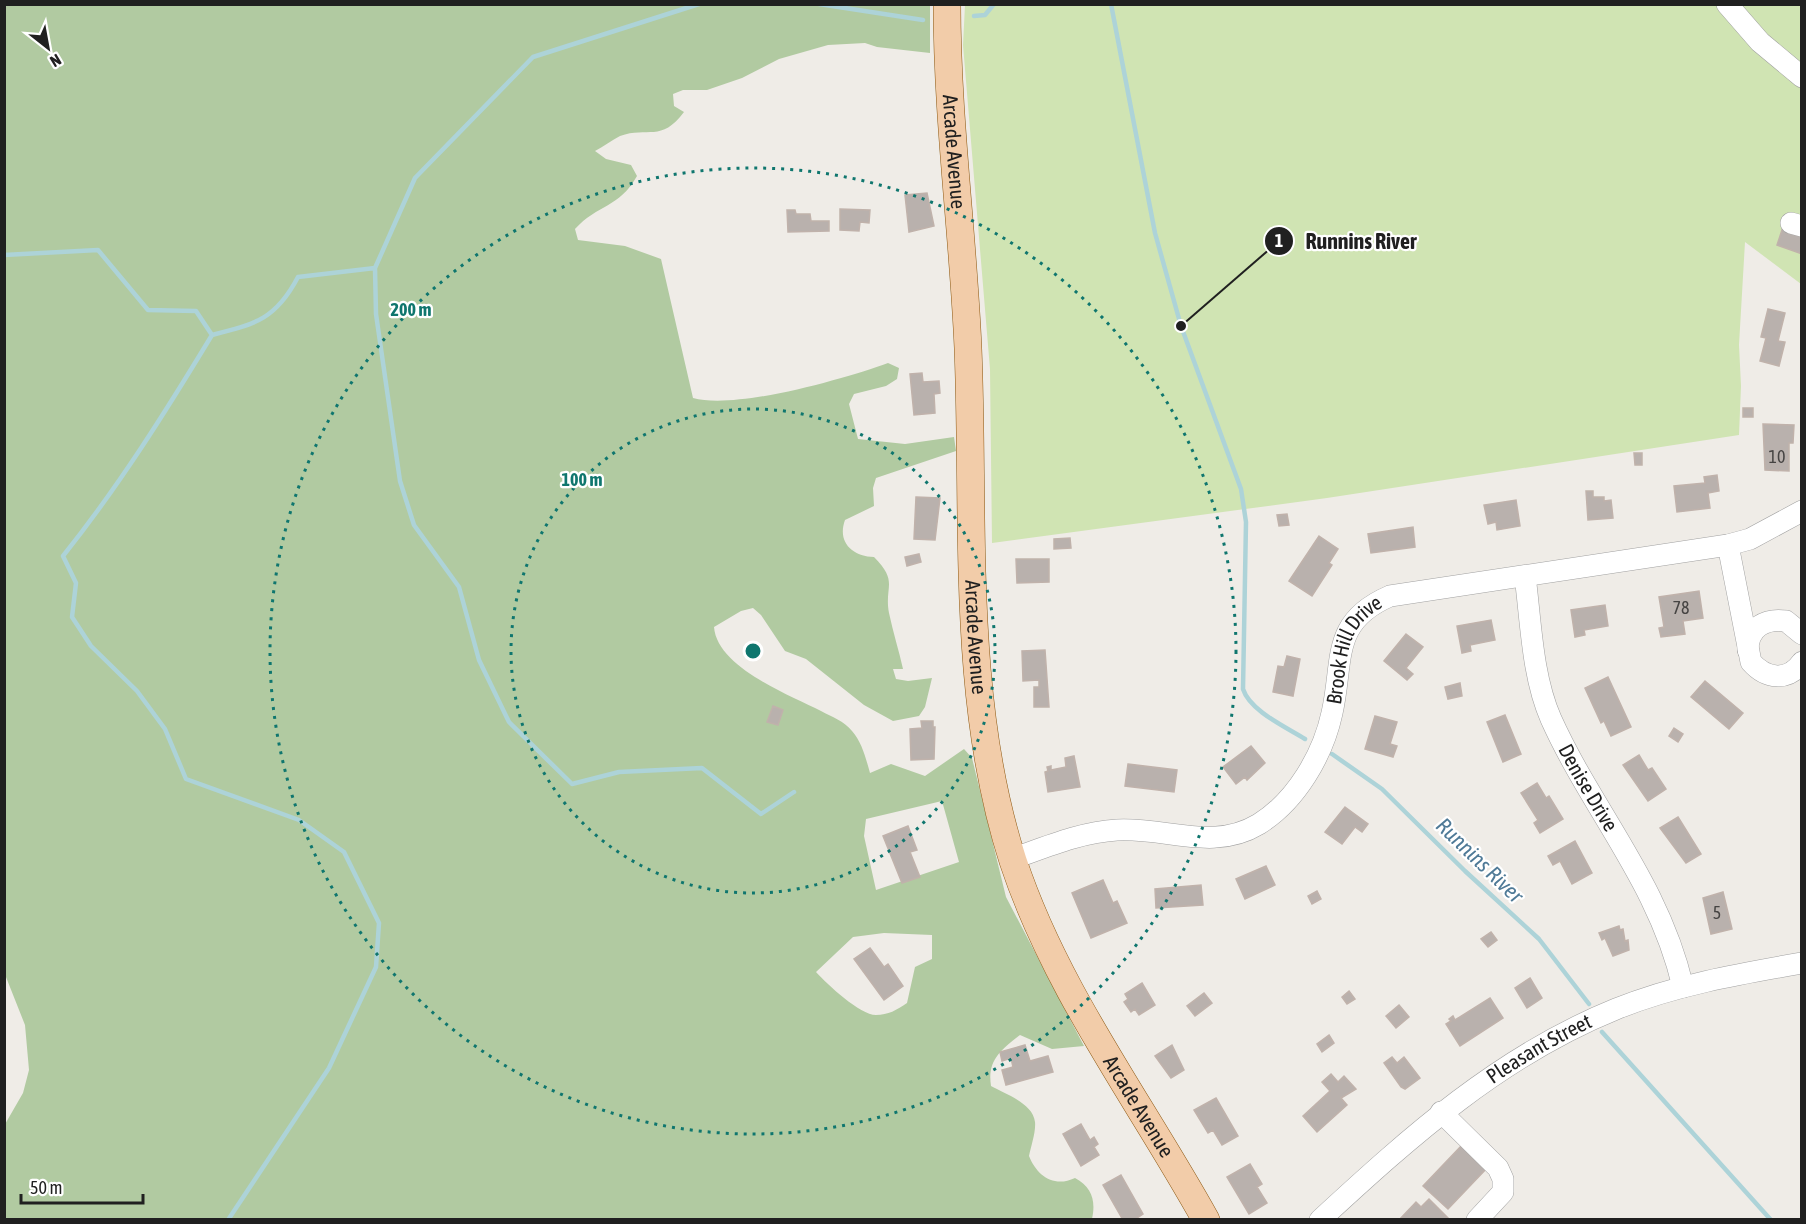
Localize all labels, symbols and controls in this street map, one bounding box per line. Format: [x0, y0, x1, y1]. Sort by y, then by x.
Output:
north arrow [18, 18, 78, 78]
text: N [47, 51, 64, 71]
street label: Arcade Avenue [939, 94, 971, 210]
callout: Runnins River [1264, 221, 1429, 261]
text: Runnins River [1306, 228, 1417, 254]
text: 1 [1275, 230, 1283, 251]
text: 200 m [391, 299, 431, 320]
house number: 10 [1769, 446, 1785, 467]
text: 100 m [562, 469, 602, 490]
street label: Arcade Avenue [961, 579, 992, 695]
street label: Brook Hill Drive [1321, 589, 1386, 706]
house number: 78 [1673, 597, 1689, 618]
centre of rings [743, 641, 763, 661]
street label: Denise Drive [1554, 740, 1624, 835]
water label: Runnins River [1431, 812, 1530, 909]
house number: 5 [1713, 902, 1721, 923]
street label: Pleasant Street [1481, 1008, 1595, 1088]
street label: Arcade Avenue [1099, 1051, 1179, 1161]
scale bar [21, 1167, 142, 1205]
text: 50 m [30, 1177, 62, 1198]

